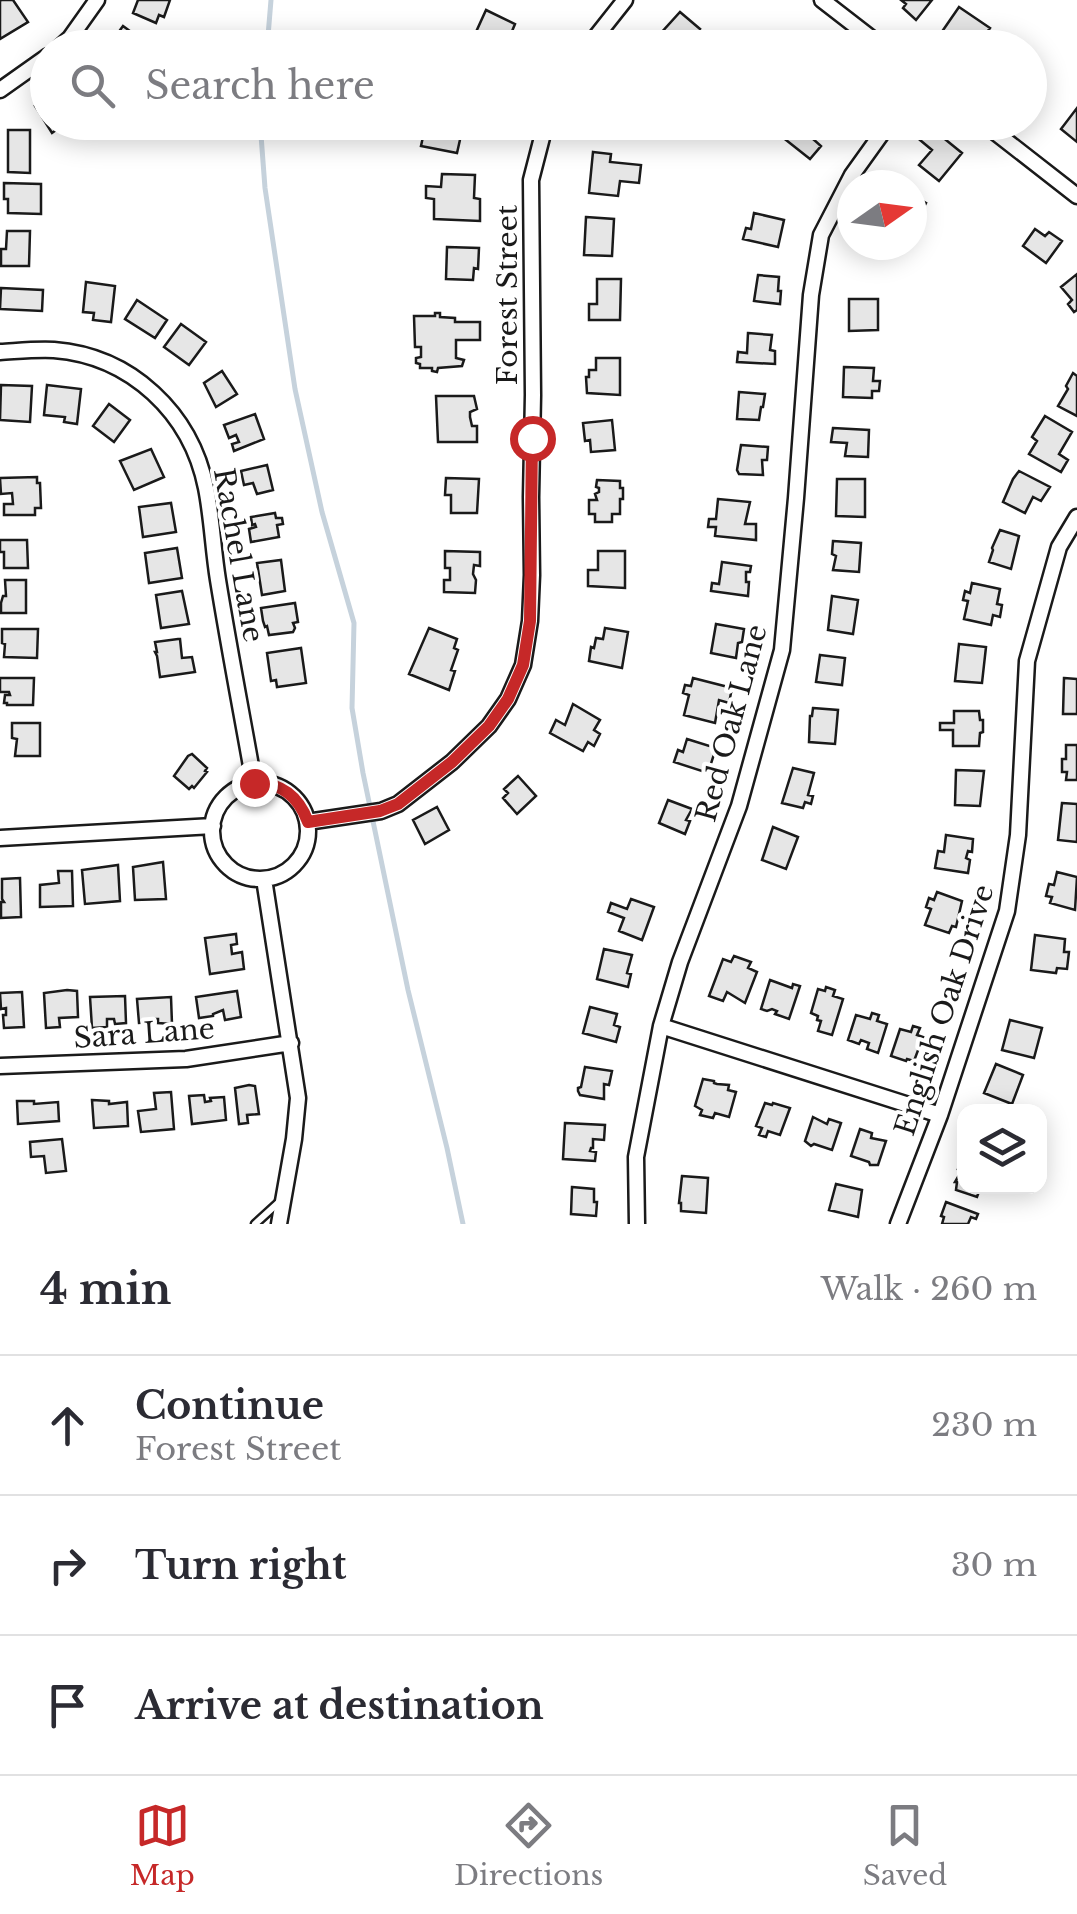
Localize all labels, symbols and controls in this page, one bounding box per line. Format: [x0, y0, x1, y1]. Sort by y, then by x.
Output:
search box [30, 30, 1047, 140]
icon: search [65, 58, 120, 113]
text: Search here [145, 62, 375, 109]
north arrow [837, 170, 927, 260]
street label: Forest Street [490, 204, 525, 385]
route start [510, 416, 556, 462]
street label: Rachel Lane [206, 465, 271, 645]
street label: Red Oak Lane [688, 621, 775, 826]
route end [232, 761, 278, 807]
street label: English Oak Drive [887, 880, 1002, 1140]
street label: Sara Lane [72, 1011, 216, 1056]
map controls [957, 1104, 1047, 1194]
button: layers [957, 1104, 1047, 1194]
text: 4 min [40, 1263, 171, 1315]
text: Walk · 260 m [821, 1269, 1037, 1309]
text: Continue [135, 1382, 324, 1429]
icon: ahead [40, 1398, 95, 1453]
text: 230 m [931, 1405, 1037, 1445]
text: Forest Street [135, 1429, 341, 1469]
icon: right [40, 1538, 95, 1593]
text: Turn right [135, 1542, 346, 1589]
text: 30 m [951, 1545, 1037, 1585]
icon: arrive [40, 1678, 95, 1733]
text: Arrive at destination [135, 1682, 544, 1729]
tab: Map [130, 1798, 195, 1893]
tab: Directions [454, 1798, 603, 1893]
tab: Saved [863, 1798, 947, 1893]

